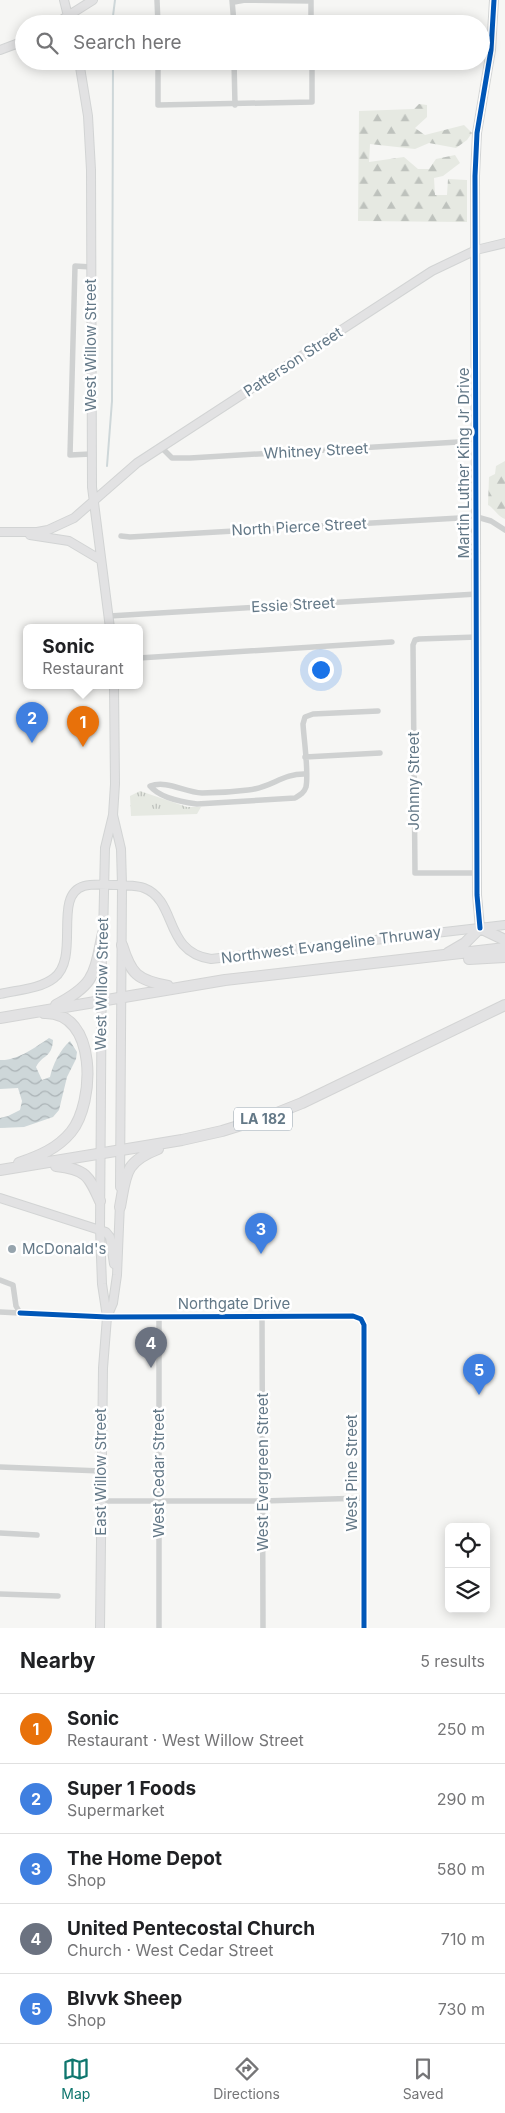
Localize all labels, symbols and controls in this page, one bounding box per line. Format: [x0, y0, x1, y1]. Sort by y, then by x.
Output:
search box [15, 15, 490, 70]
icon: search [33, 29, 61, 57]
text: Search here [73, 31, 182, 54]
street label: West Willow Street [81, 278, 100, 412]
street label: Patterson Street [240, 323, 346, 401]
street label: Martin Luther King Jr Drive [454, 367, 473, 559]
street label: Whitney Street [263, 438, 369, 463]
street label: North Pierce Street [231, 513, 367, 540]
street label: Essie Street [251, 593, 335, 616]
popup [23, 624, 143, 689]
text: Sonic [42, 635, 95, 658]
your location [308, 657, 334, 683]
text: Restaurant [42, 658, 124, 678]
pin: 2 [16, 702, 48, 743]
pin: 1 [67, 706, 99, 747]
street label: Johnny Street [404, 731, 423, 830]
street label: West Willow Street [91, 917, 112, 1051]
street label: Northwest Evangeline Thruway [220, 922, 443, 967]
road number: LA 182 [234, 1108, 292, 1130]
pin: 3 [245, 1213, 277, 1254]
place label: McDonald's [22, 1239, 107, 1258]
marker: McDonald's [6, 1243, 18, 1255]
street label: Northgate Drive [178, 1294, 290, 1313]
pin: 4 [135, 1327, 167, 1368]
pin: 5 [463, 1354, 495, 1395]
street label: West Evergreen Street [253, 1393, 272, 1551]
street label: East Willow Street [91, 1408, 110, 1536]
street label: West Cedar Street [149, 1408, 168, 1538]
street label: West Pine Street [342, 1414, 361, 1532]
map controls [445, 1523, 490, 1613]
button: locate [445, 1523, 490, 1568]
button: layers [445, 1568, 490, 1613]
text: Nearby [20, 1648, 95, 1673]
text: 5 results [420, 1651, 485, 1671]
text: Sonic [67, 1707, 119, 1730]
text: 1 [33, 1719, 39, 1739]
text: 250 m [437, 1719, 485, 1739]
text: Restaurant · West Willow Street [67, 1730, 304, 1750]
text: Super 1 Foods [67, 1777, 196, 1800]
text: 2 [31, 1789, 41, 1809]
text: 290 m [437, 1789, 485, 1809]
text: Supermarket [67, 1800, 164, 1820]
text: The Home Depot [67, 1847, 222, 1870]
text: 3 [31, 1859, 41, 1879]
text: 580 m [437, 1859, 485, 1879]
text: Shop [67, 1870, 106, 1890]
text: United Pentecostal Church [67, 1917, 315, 1940]
text: 4 [31, 1929, 41, 1949]
text: 710 m [441, 1929, 485, 1949]
text: Church · West Cedar Street [67, 1940, 274, 1960]
text: Blvvk Sheep [67, 1987, 182, 2010]
text: 5 [31, 1999, 41, 2019]
text: 730 m [438, 1999, 485, 2019]
text: Shop [67, 2010, 106, 2030]
tab: Map [61, 2055, 90, 2102]
tab: Directions [213, 2055, 280, 2102]
tab: Saved [403, 2055, 444, 2102]

